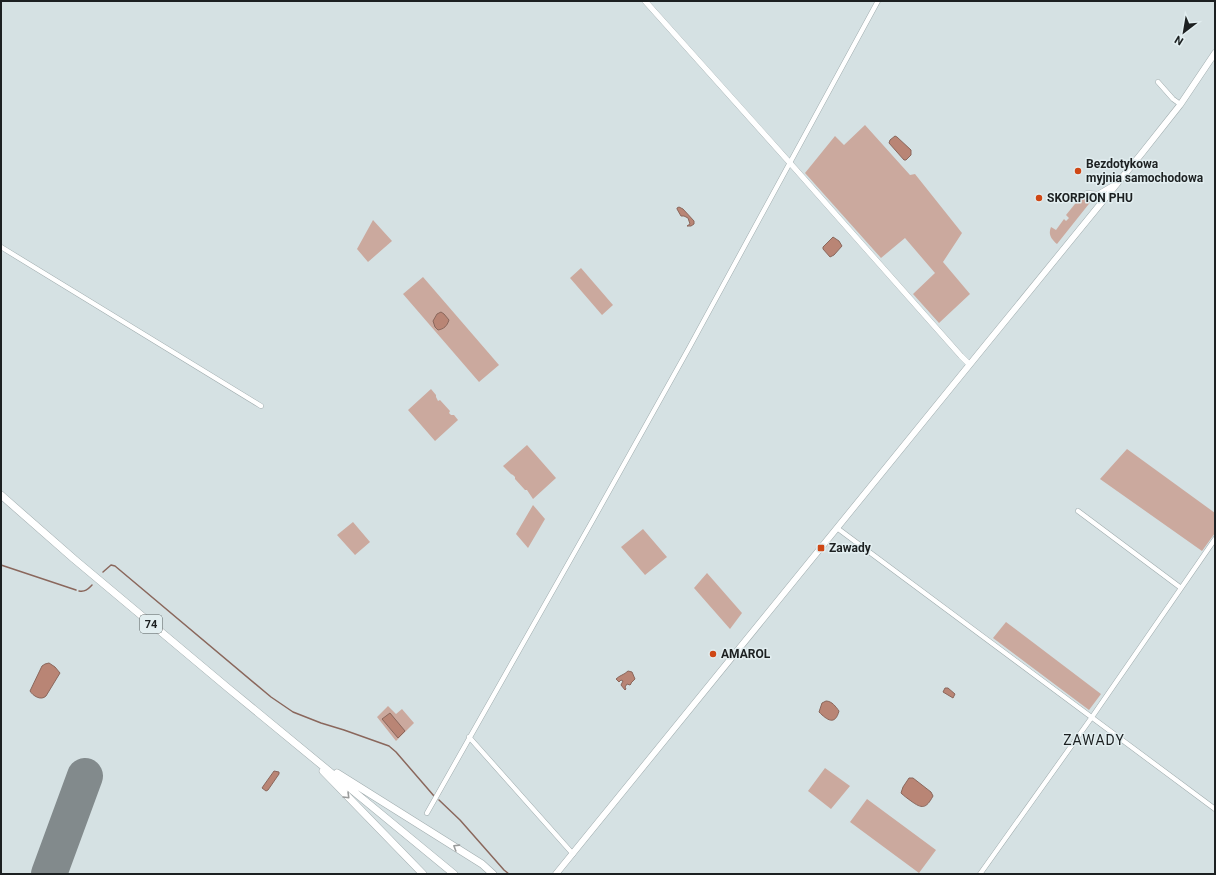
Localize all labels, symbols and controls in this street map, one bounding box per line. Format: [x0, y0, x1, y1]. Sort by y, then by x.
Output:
north arrow [1164, 12, 1204, 52]
text: N [1172, 32, 1186, 48]
place label: Bezdotykowa myjnia samochodowa [1086, 157, 1204, 185]
marker: Bezdotykowa myjnia samochodowa [1073, 166, 1083, 176]
place label: SKORPION PHU [1047, 191, 1133, 205]
marker: SKORPION PHU [1034, 193, 1044, 203]
place label: Zawady [829, 541, 872, 555]
marker: Zawady [816, 543, 826, 553]
road number: 74 [140, 615, 162, 633]
place label: AMAROL [721, 647, 771, 661]
marker: AMAROL [708, 649, 718, 659]
district label: ZAWADY [1063, 732, 1125, 748]
one-way arrow [342, 791, 350, 799]
one-way arrow [453, 845, 460, 852]

